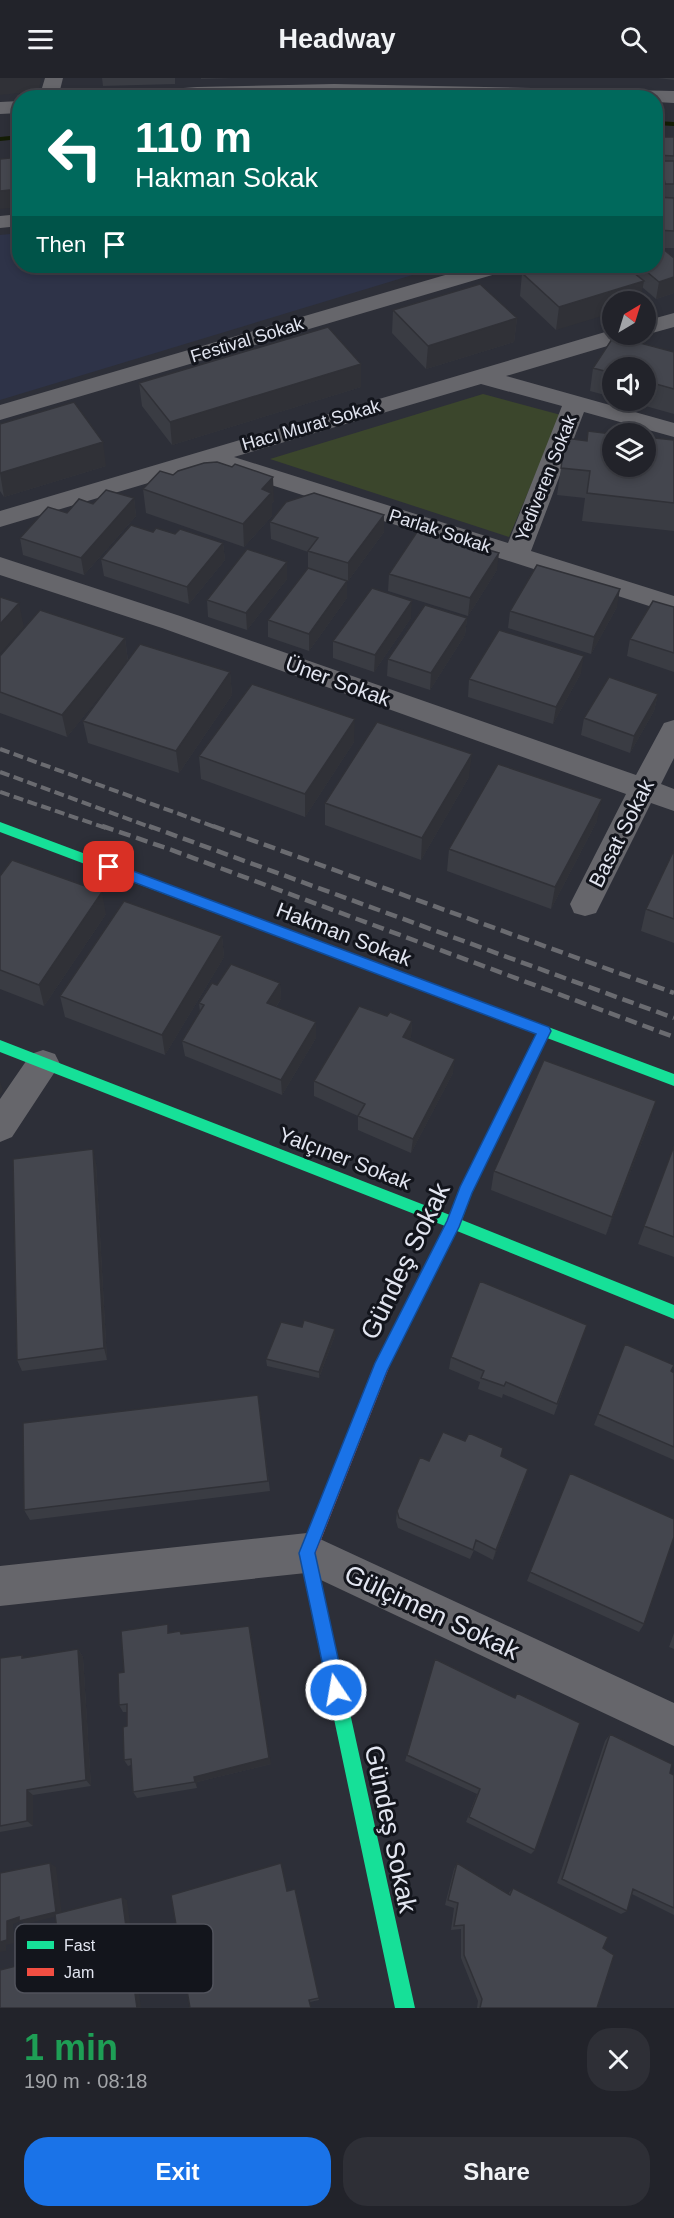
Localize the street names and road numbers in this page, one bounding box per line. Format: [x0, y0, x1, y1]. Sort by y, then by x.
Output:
street label: Festival Sokak [188, 313, 307, 367]
street label: Hacı Murat Sokak [239, 395, 383, 454]
street label: Yediveren Sokak [512, 411, 581, 544]
street label: Parlak Sokak [386, 505, 494, 557]
street label: Üner Sokak [283, 651, 394, 711]
street label: Basat Sokak [584, 775, 658, 891]
street label: Hakman Sokak [273, 898, 415, 970]
street label: Yalçıner Sokak [276, 1122, 415, 1194]
street label: Gündeş Sokak [354, 1177, 456, 1344]
street label: Gülçimen Sokak [340, 1558, 525, 1666]
street label: Gündeş Sokak [359, 1742, 424, 1917]

